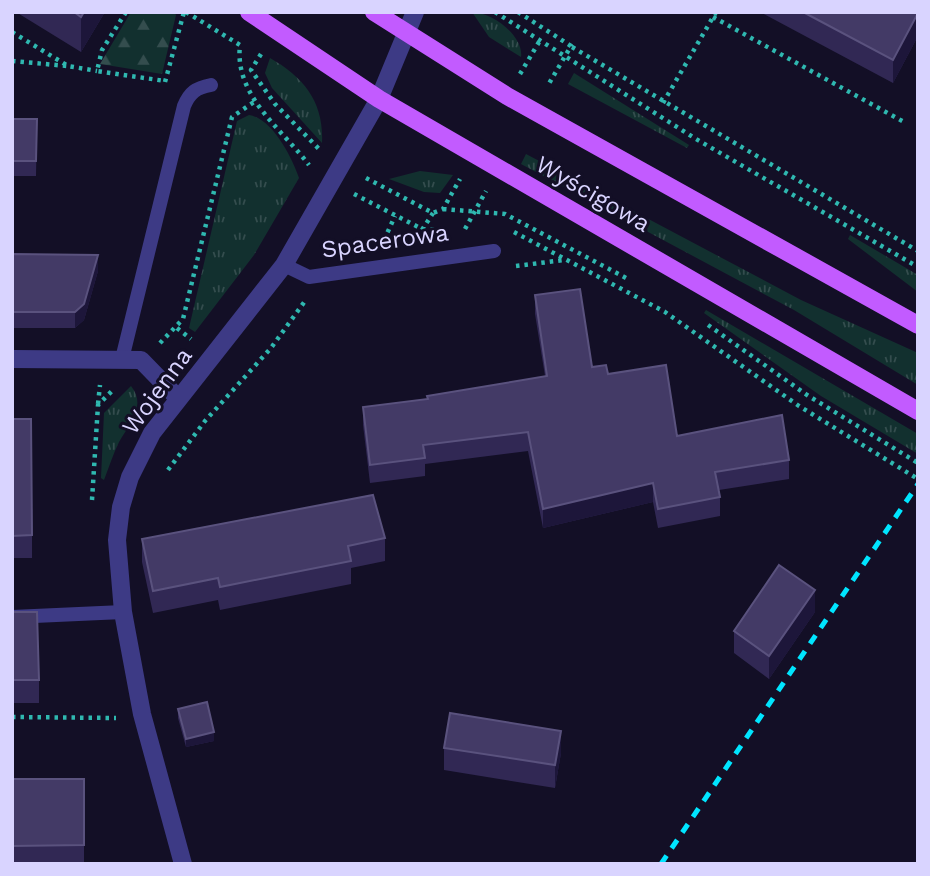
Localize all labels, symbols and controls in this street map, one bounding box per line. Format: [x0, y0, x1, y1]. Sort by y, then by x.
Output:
street label: Wyścigowa [531, 150, 655, 238]
street label: Spacerowa [320, 218, 450, 264]
street label: Wojenna [116, 342, 198, 440]

